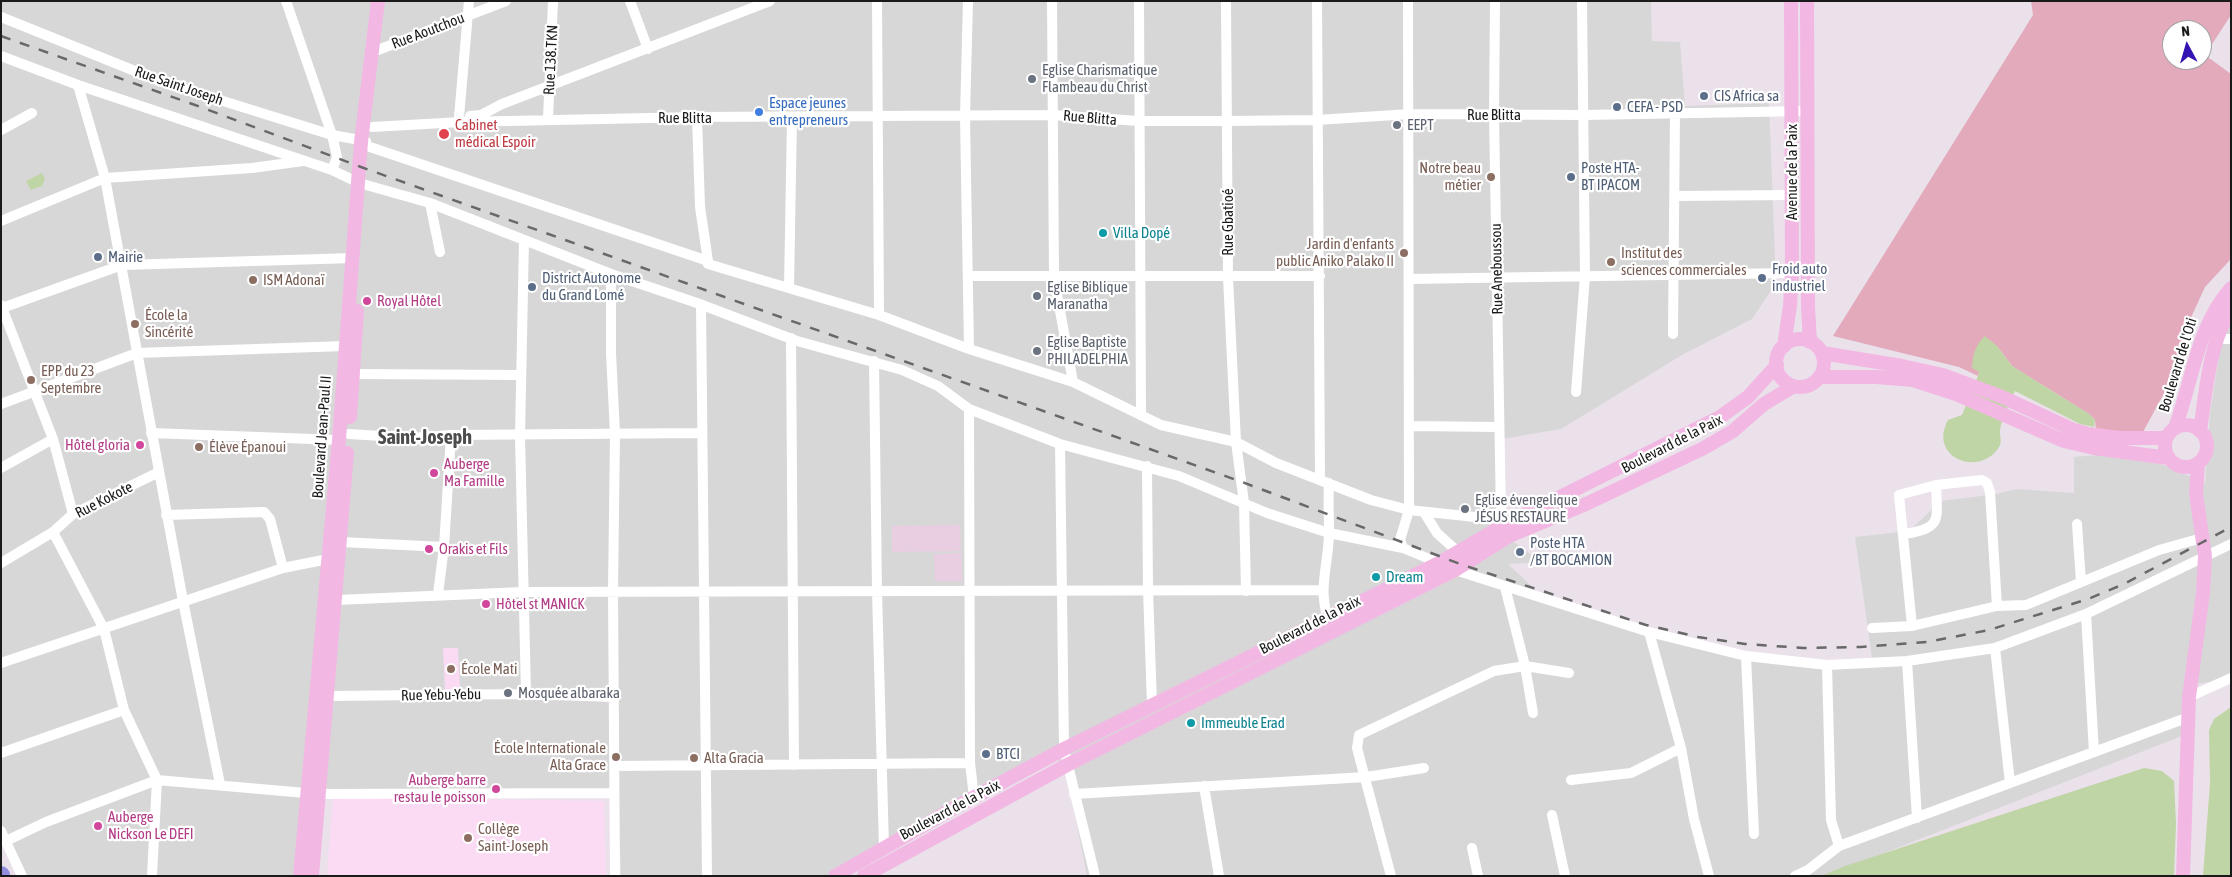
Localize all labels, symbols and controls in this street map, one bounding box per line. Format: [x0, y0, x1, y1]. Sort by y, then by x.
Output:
street label: Rue Aoutchou [389, 9, 467, 53]
north arrow [2162, 20, 2212, 70]
text: N [2181, 23, 2190, 39]
street label: Rue 138.TKN [540, 24, 562, 96]
place label: Eglise Charismatique Flambeau du Christ [1042, 61, 1157, 96]
street label: Rue Saint Joseph [132, 62, 226, 110]
marker: Eglise Charismatique Flambeau du Christ [1026, 73, 1038, 85]
place label: CIS Africa sa [1714, 87, 1779, 105]
marker: CIS Africa sa [1698, 90, 1710, 102]
place label: Espace jeunes entrepreneurs [769, 94, 848, 129]
place label: CEFA - PSD [1627, 98, 1683, 116]
marker: CEFA - PSD [1611, 101, 1623, 113]
marker: Espace jeunes entrepreneurs [753, 106, 765, 118]
street label: Rue Blitta [1467, 106, 1521, 124]
street label: Rue Blitta [1062, 107, 1118, 129]
street label: Rue Blitta [658, 109, 712, 127]
place label: Cabinet médical Espoir [455, 116, 535, 151]
place label: EEPT [1407, 116, 1434, 134]
marker: EEPT [1391, 119, 1403, 131]
street label: Avenue de la Paix [1783, 124, 1801, 220]
marker: Cabinet médical Espoir [437, 127, 451, 141]
place label: Notre beau métier [1419, 159, 1481, 194]
place label: Poste HTA- BT IPACOM [1581, 159, 1640, 194]
marker: Notre beau métier [1485, 171, 1497, 183]
marker: Poste HTA- BT IPACOM [1565, 171, 1577, 183]
street label: Rue Gbatioé [1219, 188, 1237, 256]
street label: Rue Aneboussou [1487, 223, 1507, 315]
place label: Villa Dopé [1113, 224, 1170, 242]
marker: Villa Dopé [1097, 227, 1109, 239]
place label: Jardin d'enfants public Aniko Palako II [1276, 235, 1394, 270]
place label: Institut des sciences commerciales [1621, 244, 1746, 279]
marker: Jardin d'enfants public Aniko Palako II [1398, 247, 1410, 259]
place label: Mairie [108, 248, 143, 266]
marker: Mairie [92, 251, 104, 263]
marker: Institut des sciences commerciales [1605, 256, 1617, 268]
place label: Froid auto industriel [1772, 260, 1827, 295]
place label: District Autonome du Grand Lomé [542, 269, 641, 304]
place label: ISM Adonaï [263, 271, 324, 289]
marker: Froid auto industriel [1756, 272, 1768, 284]
marker: ISM Adonaï [247, 274, 259, 286]
place label: Eglise Biblique Maranatha [1047, 278, 1128, 313]
marker: District Autonome du Grand Lomé [526, 281, 538, 293]
marker: Eglise Biblique Maranatha [1031, 290, 1043, 302]
place label: Royal Hôtel [377, 292, 441, 310]
marker: Royal Hôtel [361, 295, 373, 307]
place label: École la Sincérité [145, 306, 193, 341]
street label: Boulevard de l'Oti [2155, 316, 2201, 414]
marker: École la Sincérité [129, 318, 141, 330]
place label: Eglise Baptiste PHILADELPHIA [1047, 333, 1128, 368]
marker: Eglise Baptiste PHILADELPHIA [1031, 345, 1043, 357]
place label: EPP du 23 Septembre [41, 362, 101, 397]
marker: EPP du 23 Septembre [25, 374, 37, 386]
street label: Boulevard Jean-Paul II [309, 375, 335, 499]
street label: Boulevard de la Paix [1618, 411, 1726, 477]
district label: Saint-Joseph [378, 426, 472, 450]
place label: Hôtel gloria [65, 436, 130, 454]
place label: Élève Épanoui [209, 438, 286, 456]
marker: Hôtel gloria [134, 439, 146, 451]
marker: Élève Épanoui [193, 441, 205, 453]
place label: Auberge Ma Famille [444, 455, 505, 490]
marker: Auberge Ma Famille [428, 467, 440, 479]
street label: Rue Kokote [72, 478, 136, 522]
place label: Eglise évengelique JÉSUS RESTAURE [1475, 491, 1578, 526]
marker: Eglise évengelique JÉSUS RESTAURE [1459, 503, 1471, 515]
place label: Poste HTA /BT BOCAMION [1530, 534, 1612, 569]
place label: Orakis et Fils [439, 540, 508, 558]
marker: Orakis et Fils [423, 543, 435, 555]
marker: Poste HTA /BT BOCAMION [1514, 546, 1526, 558]
place label: Dream [1386, 568, 1423, 586]
marker: Dream [1370, 571, 1382, 583]
street label: Boulevard de la Paix [1256, 592, 1364, 658]
place label: Hôtel st MANICK [496, 595, 585, 613]
marker: Hôtel st MANICK [480, 598, 492, 610]
place label: École Mati [461, 660, 517, 678]
marker: École Mati [445, 663, 457, 675]
place label: Mosquée albaraka [518, 684, 620, 702]
street label: Rue Yebu-Yebu [401, 685, 481, 705]
marker: Mosquée albaraka [502, 687, 514, 699]
place label: Immeuble Erad [1201, 714, 1285, 732]
marker: Immeuble Erad [1185, 717, 1197, 729]
place label: École Internationale Alta Grace [494, 739, 606, 774]
place label: BTCI [996, 745, 1020, 763]
marker: BTCI [980, 748, 992, 760]
place label: Alta Gracia [704, 749, 764, 767]
marker: École Internationale Alta Grace [610, 751, 622, 763]
marker: Alta Gracia [688, 752, 700, 764]
place label: Auberge barre restau le poisson [394, 771, 486, 806]
street label: Boulevard de la Paix [897, 776, 1003, 844]
marker: Auberge barre restau le poisson [490, 783, 502, 795]
place label: Auberge Nickson Le DEFI [108, 808, 193, 843]
marker: Auberge Nickson Le DEFI [92, 820, 104, 832]
place label: Collège Saint-Joseph [478, 820, 548, 855]
marker: Collège Saint-Joseph [462, 832, 474, 844]

